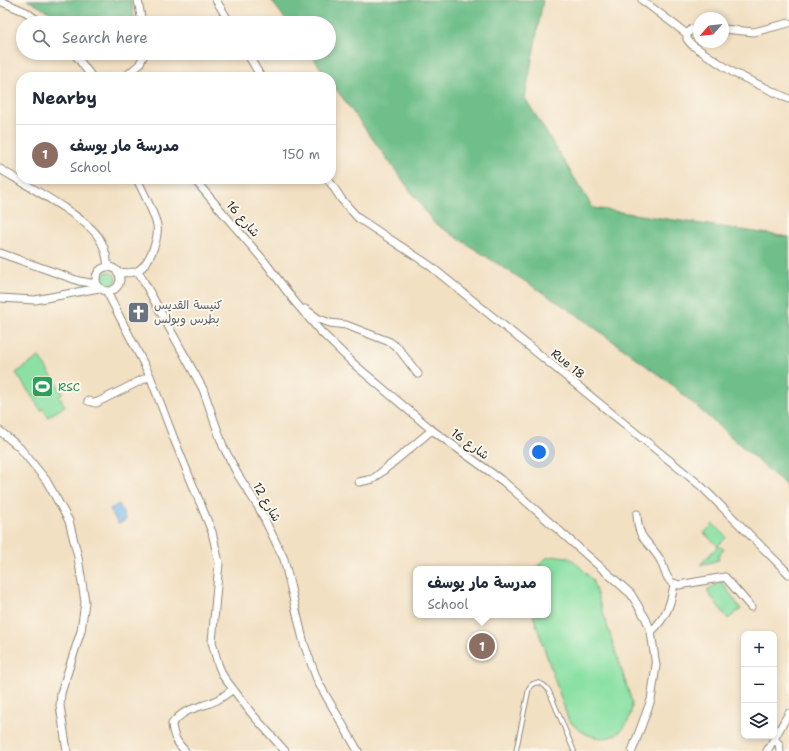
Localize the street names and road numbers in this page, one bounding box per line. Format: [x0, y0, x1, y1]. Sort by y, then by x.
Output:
street label: شارع 16 [222, 197, 263, 241]
street label: Rue 18 [548, 346, 588, 382]
street label: شارع 16 [447, 425, 492, 464]
street label: شارع 12 [248, 479, 285, 525]

